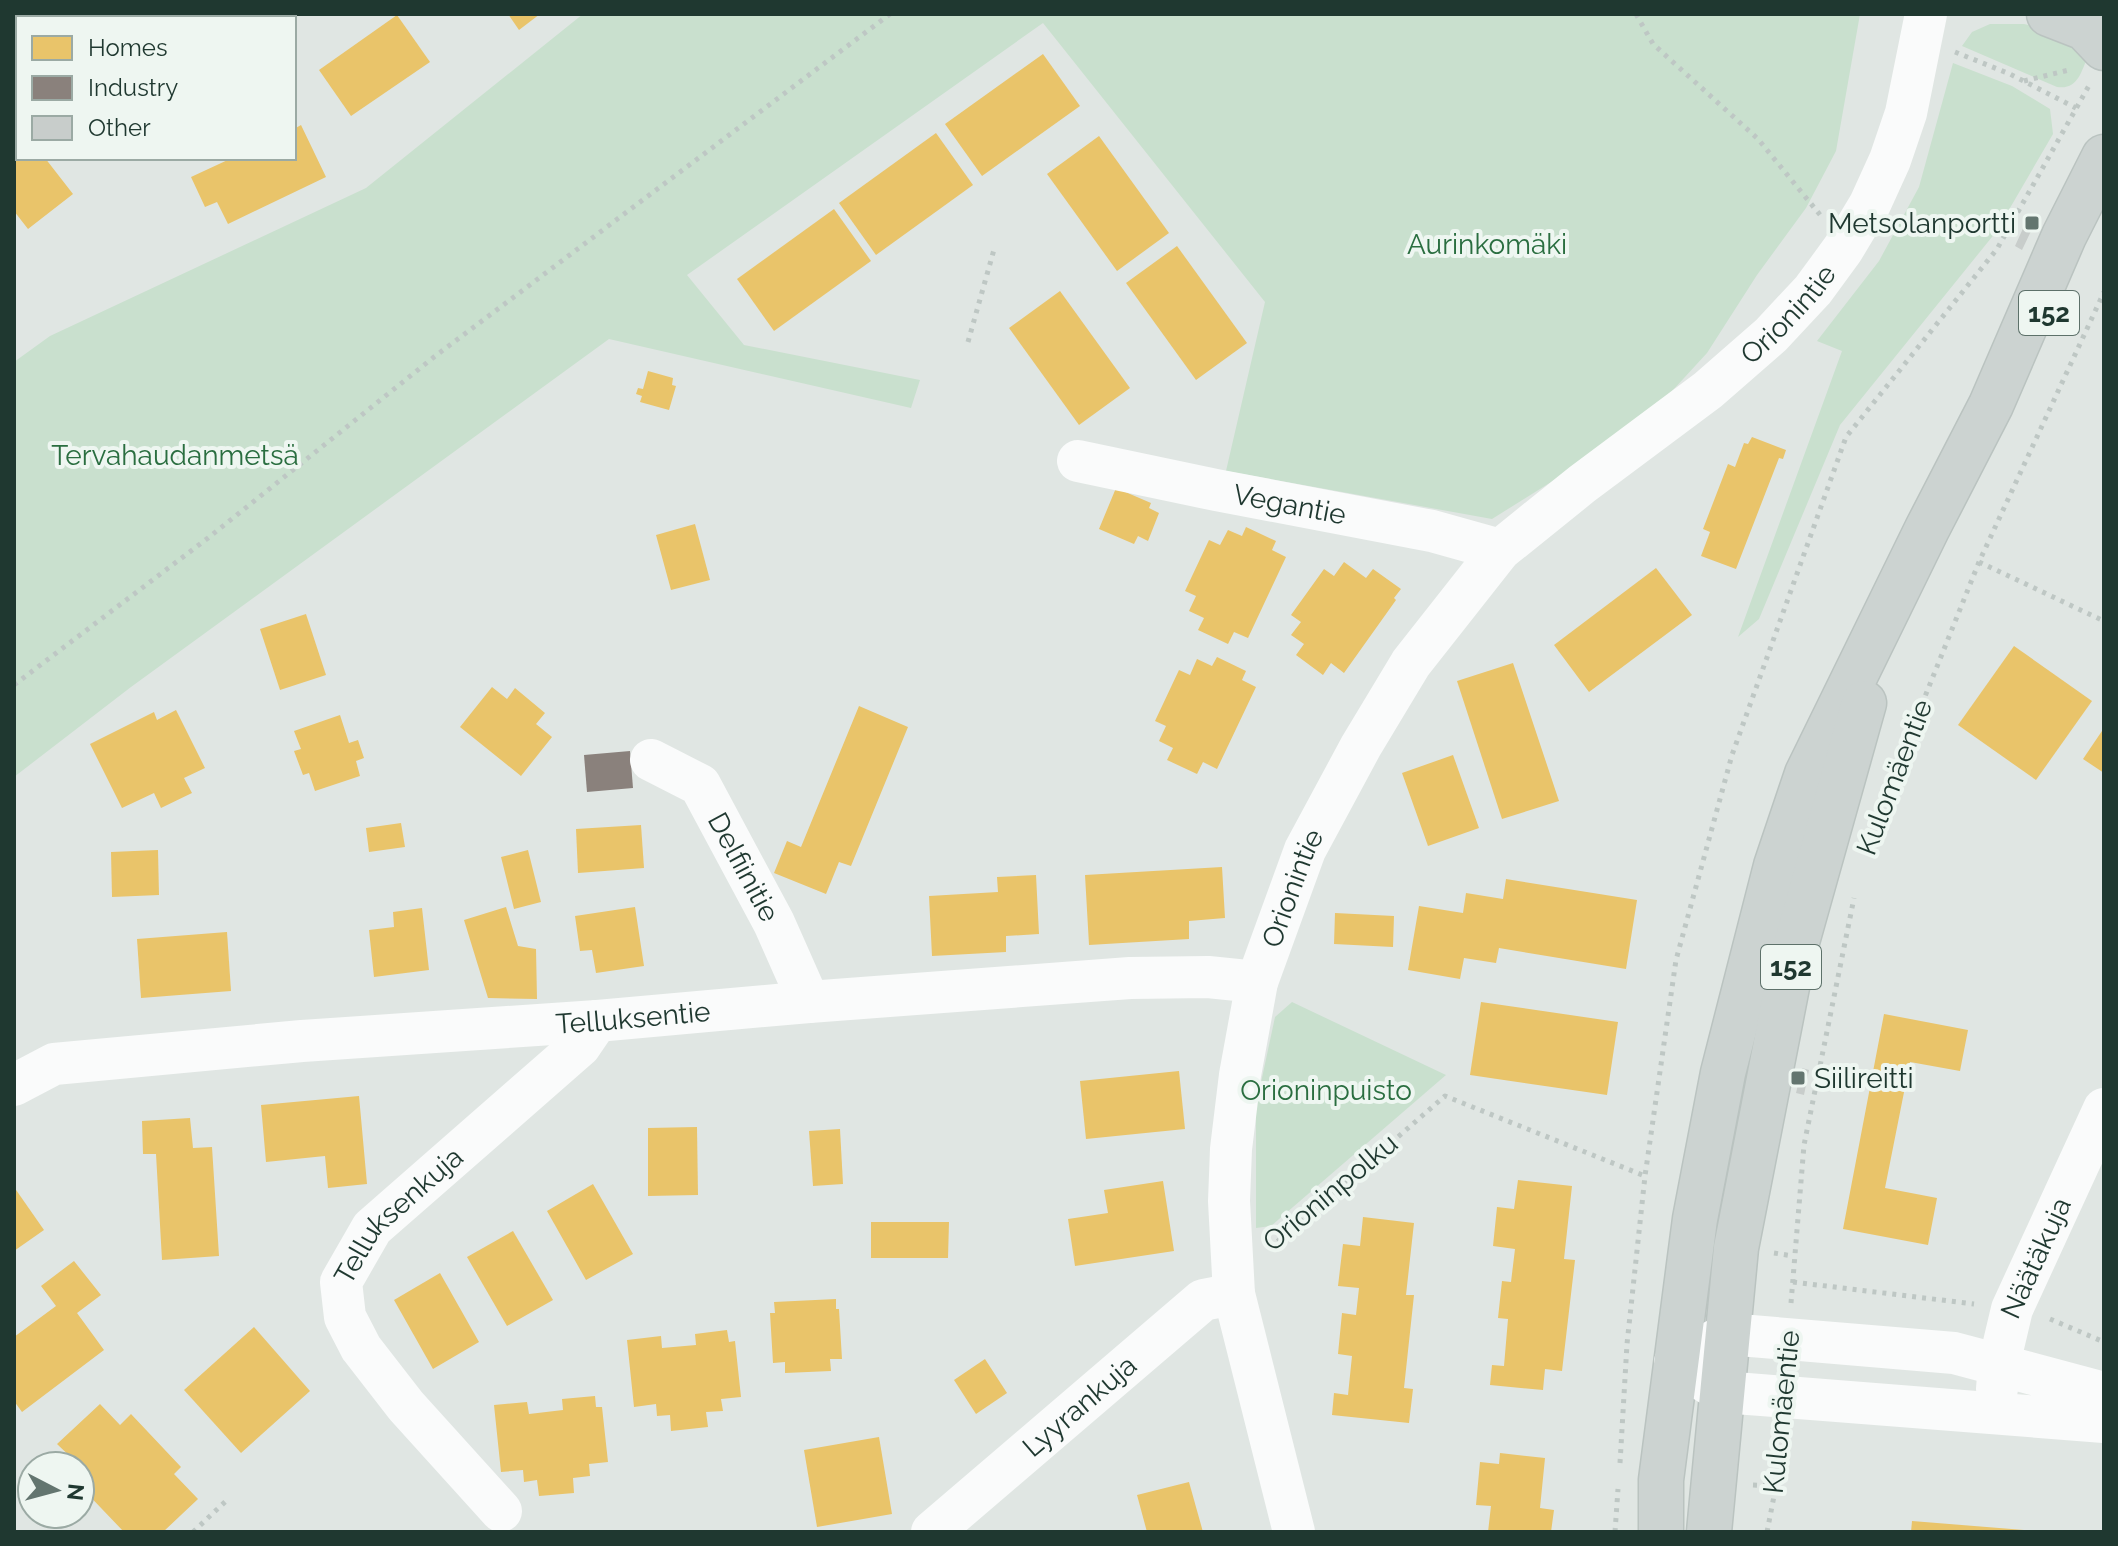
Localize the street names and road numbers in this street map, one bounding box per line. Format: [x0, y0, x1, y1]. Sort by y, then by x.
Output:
street label: Orionintie [1734, 258, 1843, 371]
road number: 152 [2019, 291, 2079, 335]
street label: Vegantie [1230, 478, 1349, 531]
street label: Kulomäentie [1850, 695, 1939, 860]
street label: Delfiinitie [701, 807, 786, 927]
street label: Orionintie [1255, 823, 1330, 952]
road number: 152 [1761, 945, 1821, 989]
street label: Telluksentie [554, 995, 712, 1041]
street label: Orioninpolku [1256, 1127, 1404, 1258]
street label: Telluksenkuja [327, 1140, 470, 1290]
street label: Näätäkuja [1994, 1192, 2078, 1324]
street label: Kulomäentie [1757, 1329, 1806, 1495]
street label: Lyyrankuja [1016, 1349, 1143, 1464]

